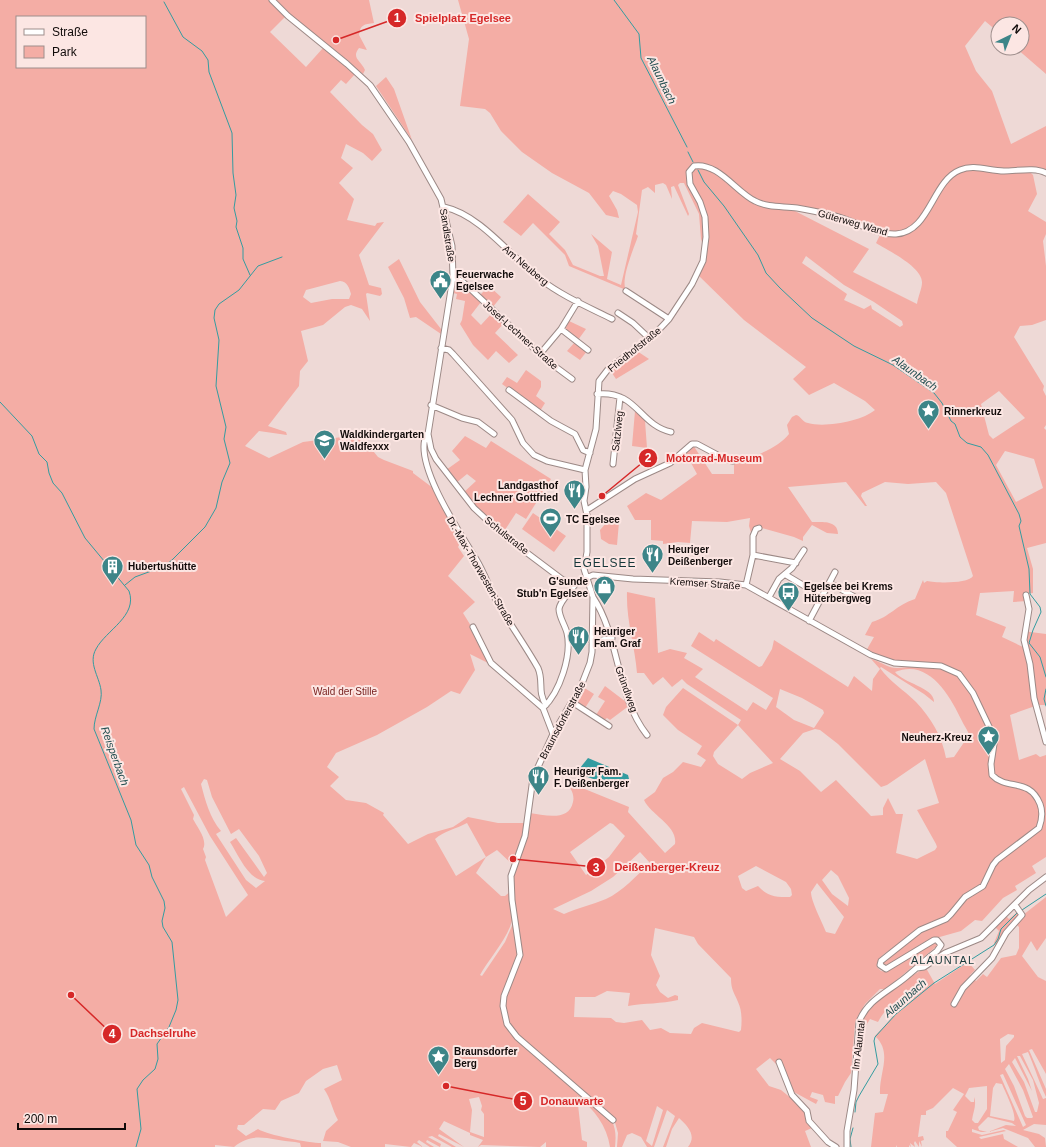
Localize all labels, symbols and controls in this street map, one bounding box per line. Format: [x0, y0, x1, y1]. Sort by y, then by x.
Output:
callout: Spielplatz Egelsee [387, 6, 519, 29]
text: 1 [394, 11, 401, 25]
text: Spielplatz Egelsee [415, 12, 511, 24]
legend [16, 16, 146, 68]
north arrow [990, 16, 1030, 56]
text: N [1010, 22, 1024, 36]
text: Straße [52, 25, 88, 39]
text: Park [52, 45, 78, 59]
water label: Alaunbach [645, 53, 679, 106]
street label: Güterweg Wand [817, 207, 889, 238]
street label: Sandlstraße [438, 208, 457, 263]
street label: Am Neuberg [501, 243, 551, 288]
public building icon: Feuerwache Egelsee [427, 267, 453, 300]
place label: Feuerwache Egelsee [456, 269, 514, 292]
street label: Josef-Lechner-Straße [481, 299, 561, 372]
street label: Friedhofstraße [606, 324, 663, 374]
water label: Alaunbach [889, 353, 940, 393]
place icon: Rinnerkreuz [916, 398, 942, 431]
place label: Rinnerkreuz [944, 406, 1002, 417]
street label: Satzlweg [610, 410, 625, 452]
school or university icon: Waldkindergarten Waldfexxx [311, 427, 337, 460]
place label: Waldkindergarten Waldfexxx [340, 429, 424, 452]
callout: Motorrad-Museum [638, 446, 770, 469]
text: 2 [645, 451, 652, 465]
text: Motorrad-Museum [666, 452, 762, 464]
restaurant icon: Landgasthof Lechner Gottfried [561, 478, 587, 511]
place label: Landgasthof Lechner Gottfried [474, 480, 559, 503]
sports icon: TC Egelsee [538, 506, 564, 539]
street label: Schulstraße [482, 514, 531, 557]
place label: TC Egelsee [566, 514, 620, 525]
street label: Dr.-Max-Thorwesten-Straße [445, 515, 517, 628]
restaurant icon: Heuriger Deißenberger [639, 542, 665, 575]
place label: Heuriger Deißenberger [668, 544, 733, 567]
building icon: Hubertushütte [100, 553, 126, 586]
district label: EGELSEE [573, 556, 637, 570]
place label: Hubertushütte [128, 561, 197, 572]
shop icon: G'sunde Stub'n Egelsee [591, 574, 617, 607]
place label: G'sunde Stub'n Egelsee [517, 576, 588, 599]
street label: Kremser Straße [669, 576, 741, 591]
bus stop icon: Egelsee bei Krems Hüterbergweg [776, 579, 802, 612]
place label: Egelsee bei Krems Hüterbergweg [804, 581, 893, 604]
restaurant icon: Heuriger Fam. Graf [565, 624, 591, 657]
place label: Heuriger Fam. Graf [594, 626, 641, 649]
street label: Gründlweg [613, 665, 640, 714]
street label: Braunsdorferstraße [537, 679, 588, 761]
park label: Wald der Stille [313, 686, 377, 697]
place icon: Neuherz-Kreuz [975, 724, 1001, 757]
water label: Reisperbach [99, 725, 131, 787]
place label: Neuherz-Kreuz [901, 732, 972, 743]
restaurant icon: Heuriger Fam. F. Deißenberger [526, 764, 552, 797]
place label: Heuriger Fam. F. Deißenberger [554, 766, 629, 789]
callout: Deißenberger-Kreuz [586, 856, 727, 879]
text: 3 [593, 861, 600, 875]
text: Deißenberger-Kreuz [614, 861, 720, 873]
district label: ALAUNTAL [911, 954, 975, 966]
water label: Alaunbach [881, 976, 929, 1020]
street label: Im Alauntal [850, 1020, 867, 1070]
callout: Dachselruhe [102, 1022, 204, 1045]
text: 4 [109, 1027, 116, 1041]
text: Dachselruhe [130, 1027, 196, 1039]
place icon: Braunsdorfer Berg [426, 1044, 452, 1077]
place label: Braunsdorfer Berg [454, 1046, 517, 1069]
callout: Donauwarte [513, 1090, 612, 1113]
text: 5 [520, 1094, 527, 1108]
text: Donauwarte [541, 1095, 603, 1107]
scale bar [18, 1105, 125, 1131]
text: 200 m [24, 1112, 57, 1126]

